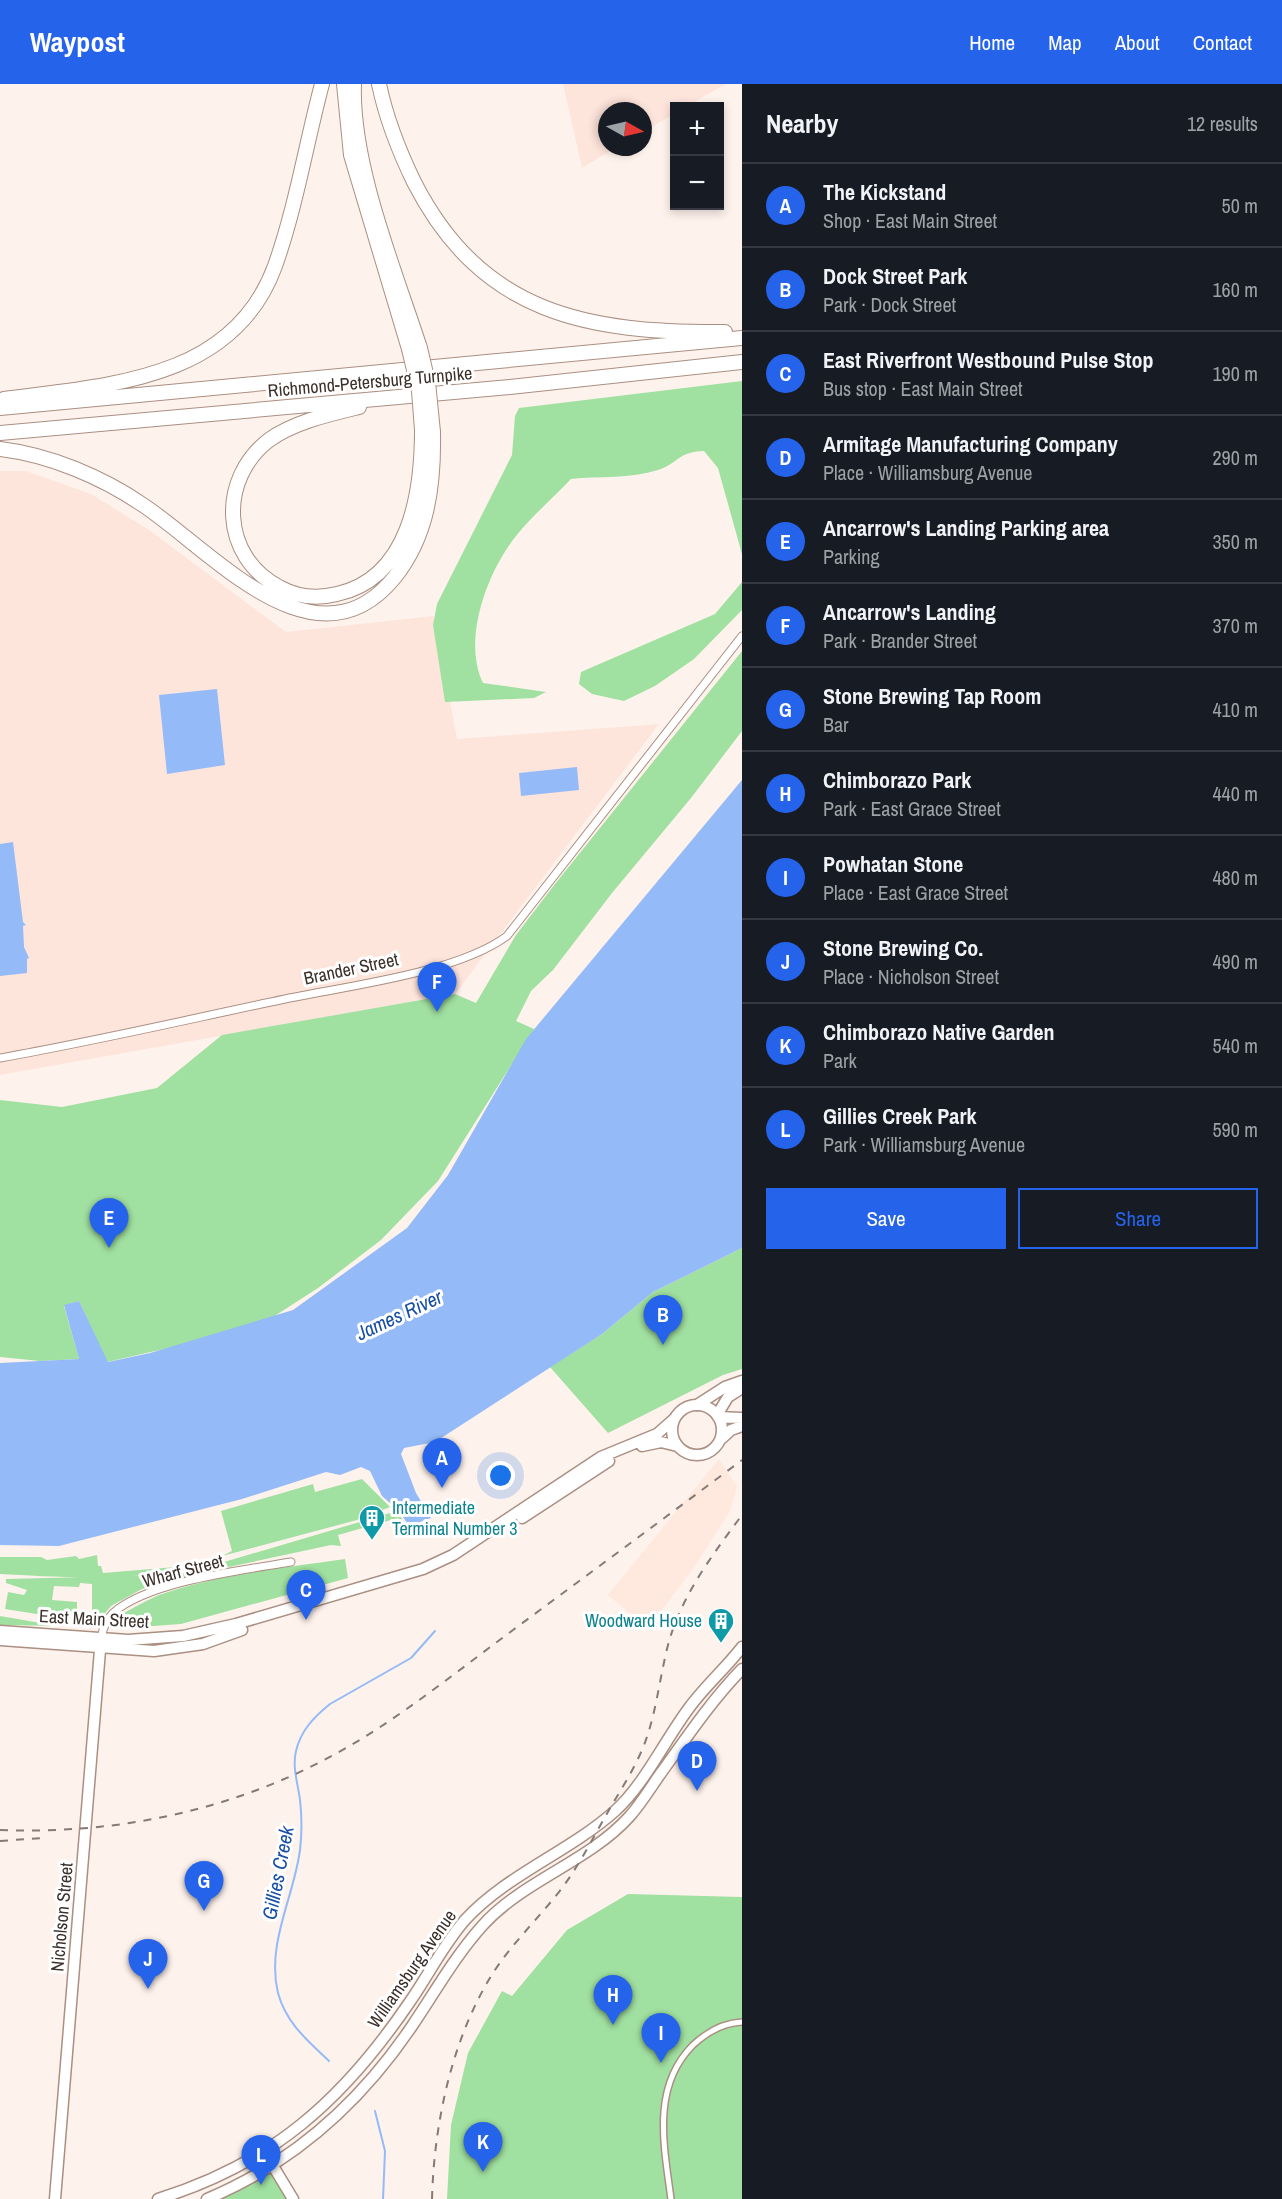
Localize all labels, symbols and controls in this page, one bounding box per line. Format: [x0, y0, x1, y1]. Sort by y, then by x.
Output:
text: Waypost [30, 23, 125, 61]
text: Home [969, 28, 1015, 57]
text: Map [1048, 28, 1082, 57]
text: About [1115, 28, 1160, 57]
text: Contact [1193, 28, 1252, 57]
north arrow [598, 102, 652, 156]
map controls [670, 102, 724, 210]
button: + [670, 102, 724, 156]
text: Nearby [766, 106, 838, 141]
text: 12 results [1187, 110, 1258, 137]
button: − [670, 156, 724, 210]
text: The Kickstand [823, 177, 946, 207]
text: A [780, 192, 791, 219]
text: 50 m [1222, 192, 1258, 219]
text: Shop · East Main Street [823, 207, 997, 234]
text: Dock Street Park [823, 261, 967, 291]
text: B [780, 276, 791, 303]
text: 160 m [1212, 276, 1258, 303]
text: Park · Dock Street [823, 291, 956, 318]
text: East Riverfront Westbound Pulse Stop [823, 345, 1154, 375]
street label: Richmond-Petersburg Turnpike [267, 360, 473, 403]
text: C [780, 360, 791, 387]
text: 190 m [1212, 360, 1258, 387]
text: Bus stop · East Main Street [823, 375, 1023, 402]
text: Armitage Manufacturing Company [823, 429, 1118, 459]
text: D [780, 444, 791, 471]
text: 290 m [1212, 444, 1258, 471]
text: Place · Williamsburg Avenue [823, 459, 1032, 486]
text: Ancarrow's Landing Parking area [823, 513, 1109, 543]
text: E [780, 528, 791, 555]
text: 350 m [1212, 528, 1258, 555]
text: Parking [823, 543, 880, 570]
text: Ancarrow's Landing [823, 597, 996, 627]
text: F [780, 612, 791, 639]
text: 370 m [1212, 612, 1258, 639]
text: Park · Brander Street [823, 627, 977, 654]
text: Stone Brewing Tap Room [823, 681, 1041, 711]
text: G [779, 696, 792, 723]
text: 410 m [1212, 696, 1258, 723]
text: Bar [823, 711, 849, 738]
text: Chimborazo Park [823, 765, 971, 795]
text: H [780, 780, 791, 807]
text: 440 m [1212, 780, 1258, 807]
text: Park · East Grace Street [823, 795, 1001, 822]
text: Powhatan Stone [823, 849, 963, 879]
text: I [783, 864, 788, 891]
text: 480 m [1212, 864, 1258, 891]
text: Place · East Grace Street [823, 879, 1008, 906]
text: Stone Brewing Co. [823, 933, 983, 963]
street label: Brander Street [301, 946, 400, 991]
text: J [781, 948, 790, 975]
text: 490 m [1212, 948, 1258, 975]
pin: F [418, 962, 456, 1012]
text: Place · Nicholson Street [823, 963, 999, 990]
text: Chimborazo Native Garden [823, 1017, 1055, 1047]
text: K [780, 1032, 791, 1059]
text: 540 m [1212, 1032, 1258, 1059]
text: Park [823, 1047, 857, 1074]
text: Gillies Creek Park [823, 1101, 976, 1131]
text: L [780, 1116, 791, 1143]
text: 590 m [1212, 1116, 1258, 1143]
text: Park · Williamsburg Avenue [823, 1131, 1025, 1158]
button: Save [766, 1188, 1006, 1249]
button: Share [1018, 1188, 1258, 1249]
pin: E [90, 1198, 128, 1248]
water label: James River [350, 1283, 447, 1347]
pin: B [644, 1296, 682, 1345]
pin: A [422, 1438, 462, 1488]
your location [486, 1461, 515, 1490]
place label: Intermediate Terminal Number 3 [392, 1495, 518, 1541]
building icon: Intermediate Terminal Number 3 [357, 1503, 387, 1541]
street label: Wharf Street [140, 1548, 226, 1593]
pin: C [286, 1570, 326, 1620]
street label: East Main Street [38, 1603, 150, 1634]
building icon: Woodward House [706, 1606, 736, 1644]
place label: Woodward House [585, 1608, 702, 1633]
pin: D [678, 1742, 716, 1791]
water label: Gillies Creek [255, 1823, 300, 1922]
street label: Nicholson Street [44, 1862, 79, 1972]
pin: G [184, 1862, 224, 1911]
street label: Williamsburg Avenue [361, 1905, 462, 2033]
pin: J [128, 1940, 168, 1989]
pin: H [594, 1976, 632, 2025]
pin: I [642, 2014, 680, 2063]
pin: K [464, 2122, 502, 2172]
pin: L [242, 2136, 280, 2185]

